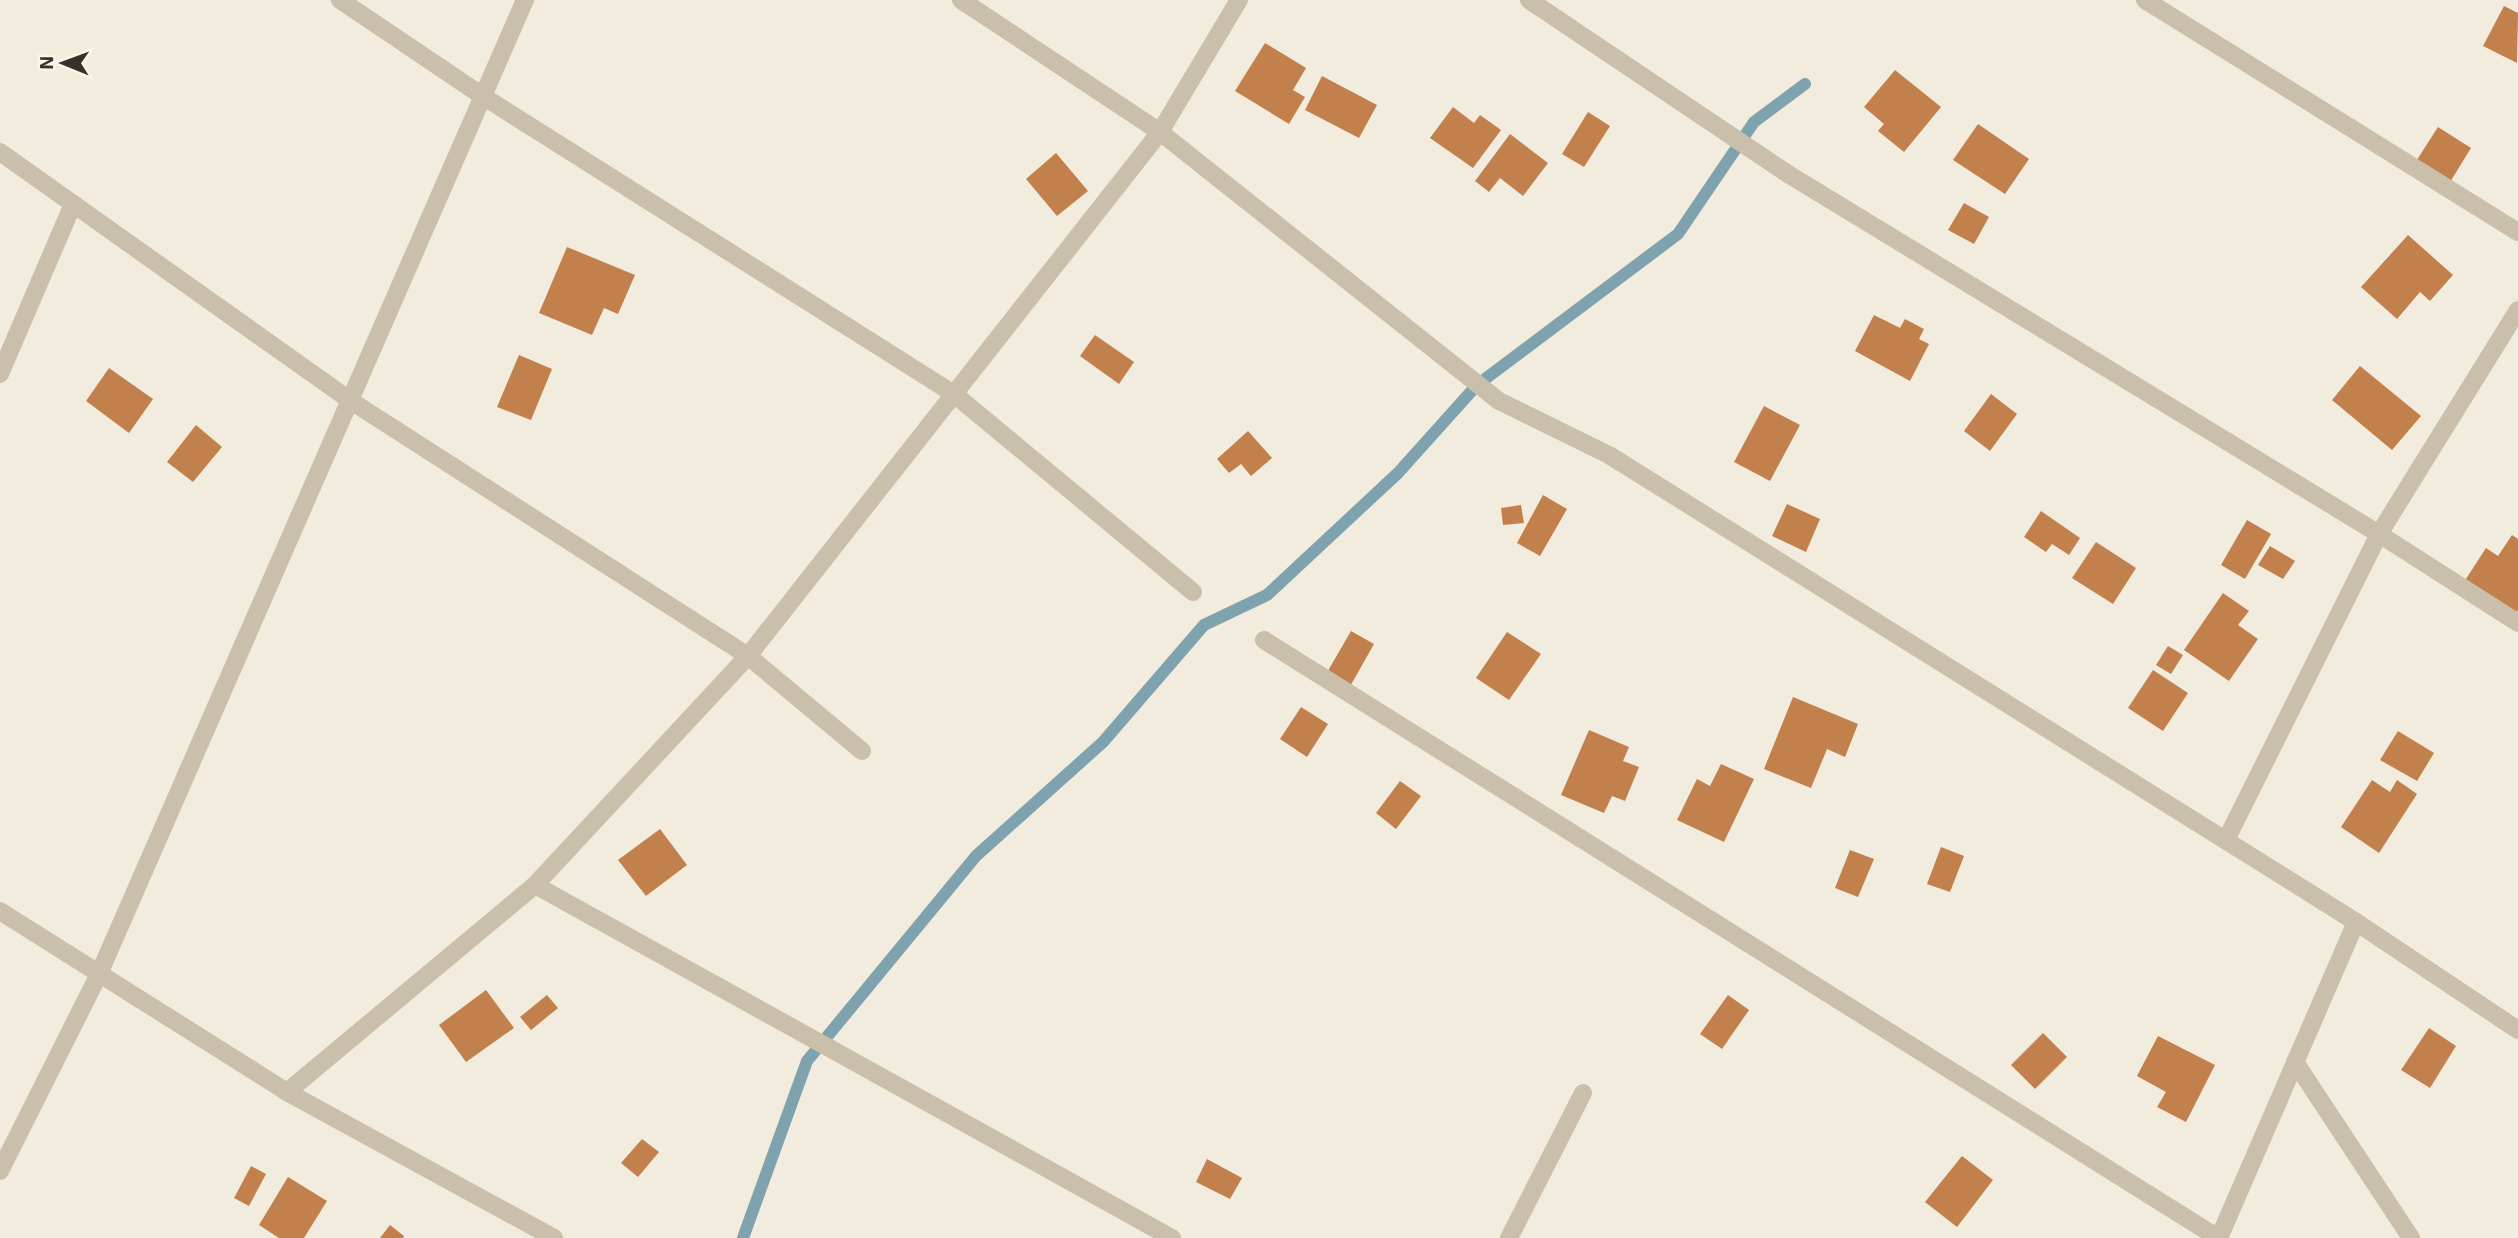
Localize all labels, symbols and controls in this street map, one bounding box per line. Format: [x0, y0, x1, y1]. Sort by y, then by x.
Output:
north arrow [28, 28, 98, 98]
text: N [34, 56, 57, 70]

